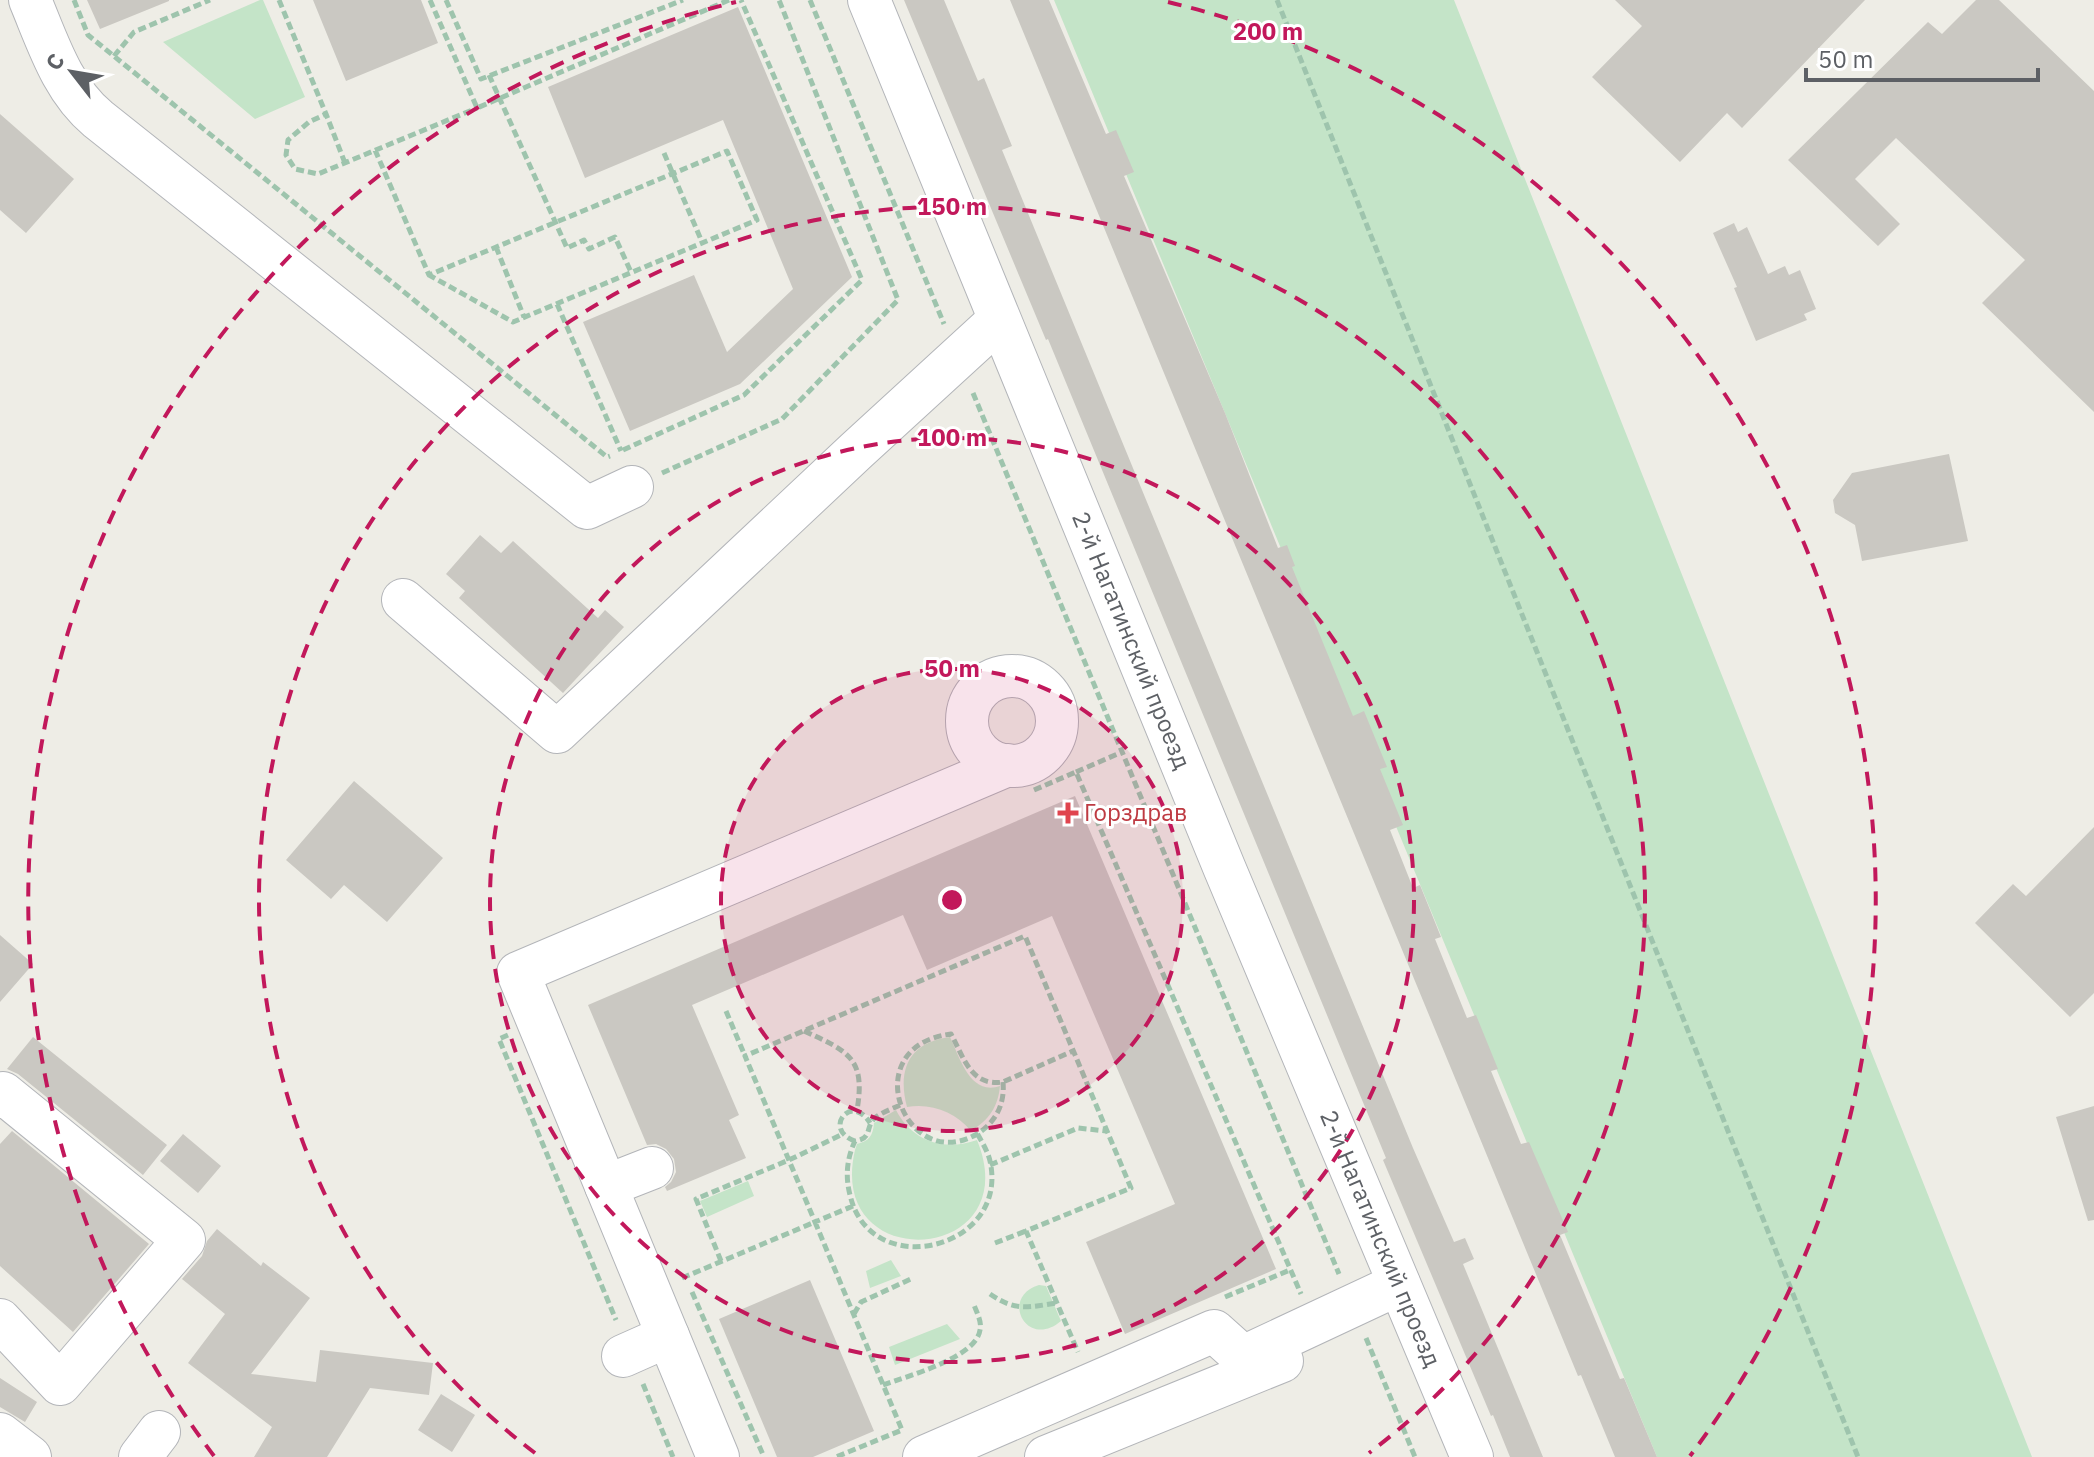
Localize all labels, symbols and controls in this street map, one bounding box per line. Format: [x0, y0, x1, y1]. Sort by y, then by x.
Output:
text: 200 m [1233, 15, 1303, 47]
north arrow [32, 32, 112, 112]
scale bar [1806, 32, 2038, 82]
text: 50 m [1818, 43, 1873, 75]
text: С [38, 48, 71, 75]
text: 150 m [917, 190, 987, 222]
text: 100 m [917, 421, 987, 453]
street label: 2-й Нагатинский проезд [1065, 506, 1199, 774]
text: 50 m [924, 652, 980, 684]
place label: Горздрав [1084, 796, 1187, 828]
marker: Горздрав [1059, 804, 1077, 822]
centre of rings [938, 886, 966, 914]
street label: 2-й Нагатинский проезд [1313, 1105, 1449, 1371]

